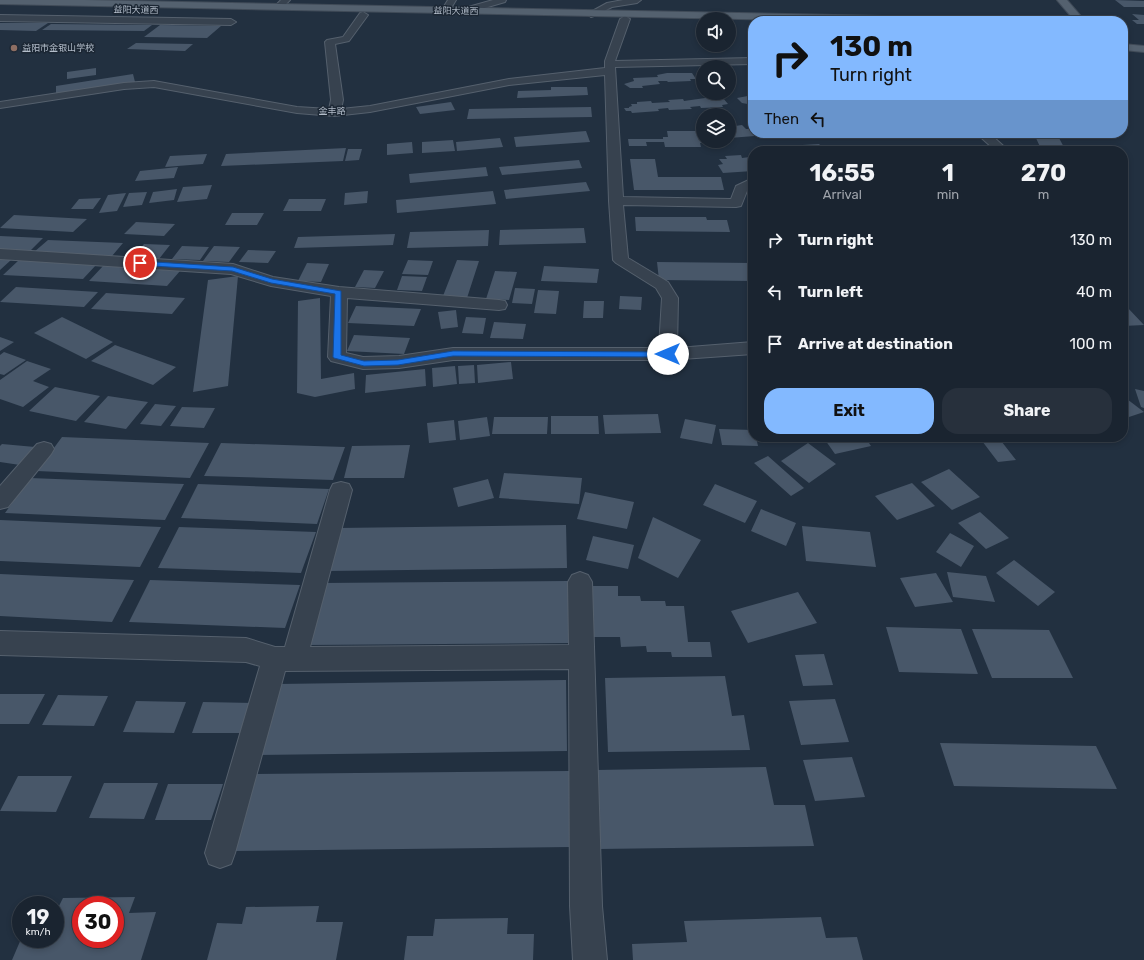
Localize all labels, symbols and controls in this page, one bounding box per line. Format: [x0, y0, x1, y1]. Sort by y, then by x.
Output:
street label: 益阳大道西 [113, 5, 159, 15]
street label: 益阳大道西 [433, 6, 479, 16]
map controls [696, 12, 736, 148]
button: sound [696, 12, 736, 52]
text: 130 m [830, 30, 913, 63]
icon: right [764, 32, 816, 84]
place label: 益阳市金银山学校 [22, 42, 95, 53]
marker: 益阳市金银山学校 [9, 43, 19, 53]
button: search [696, 60, 736, 100]
text: Turn right [830, 64, 912, 86]
street label: 金丰路 [318, 106, 346, 116]
button: layers [696, 108, 736, 148]
icon: left [807, 108, 829, 130]
text: Then [764, 110, 799, 128]
text: 16:55 [810, 159, 875, 187]
text: 1 [942, 159, 954, 187]
text: 270 [1021, 159, 1066, 187]
text: Arrival [823, 187, 862, 202]
text: min [937, 187, 959, 202]
text: m [1038, 187, 1049, 202]
icon: right [764, 229, 786, 251]
text: Turn right [798, 231, 873, 249]
text: 130 m [1070, 231, 1112, 249]
pin [123, 246, 157, 280]
icon: arrive [129, 252, 151, 274]
icon: left [764, 281, 786, 303]
text: Turn left [798, 283, 863, 301]
text: 40 m [1076, 283, 1112, 301]
position arrow [647, 333, 689, 375]
icon: arrive [764, 333, 786, 355]
text: Arrive at destination [798, 335, 953, 353]
text: 100 m [1070, 335, 1112, 353]
button: Exit [764, 388, 934, 434]
button: Share [942, 388, 1112, 434]
speed limit sign: 30 [72, 896, 124, 948]
text: 19 [27, 905, 49, 929]
text: km/h [26, 926, 50, 938]

